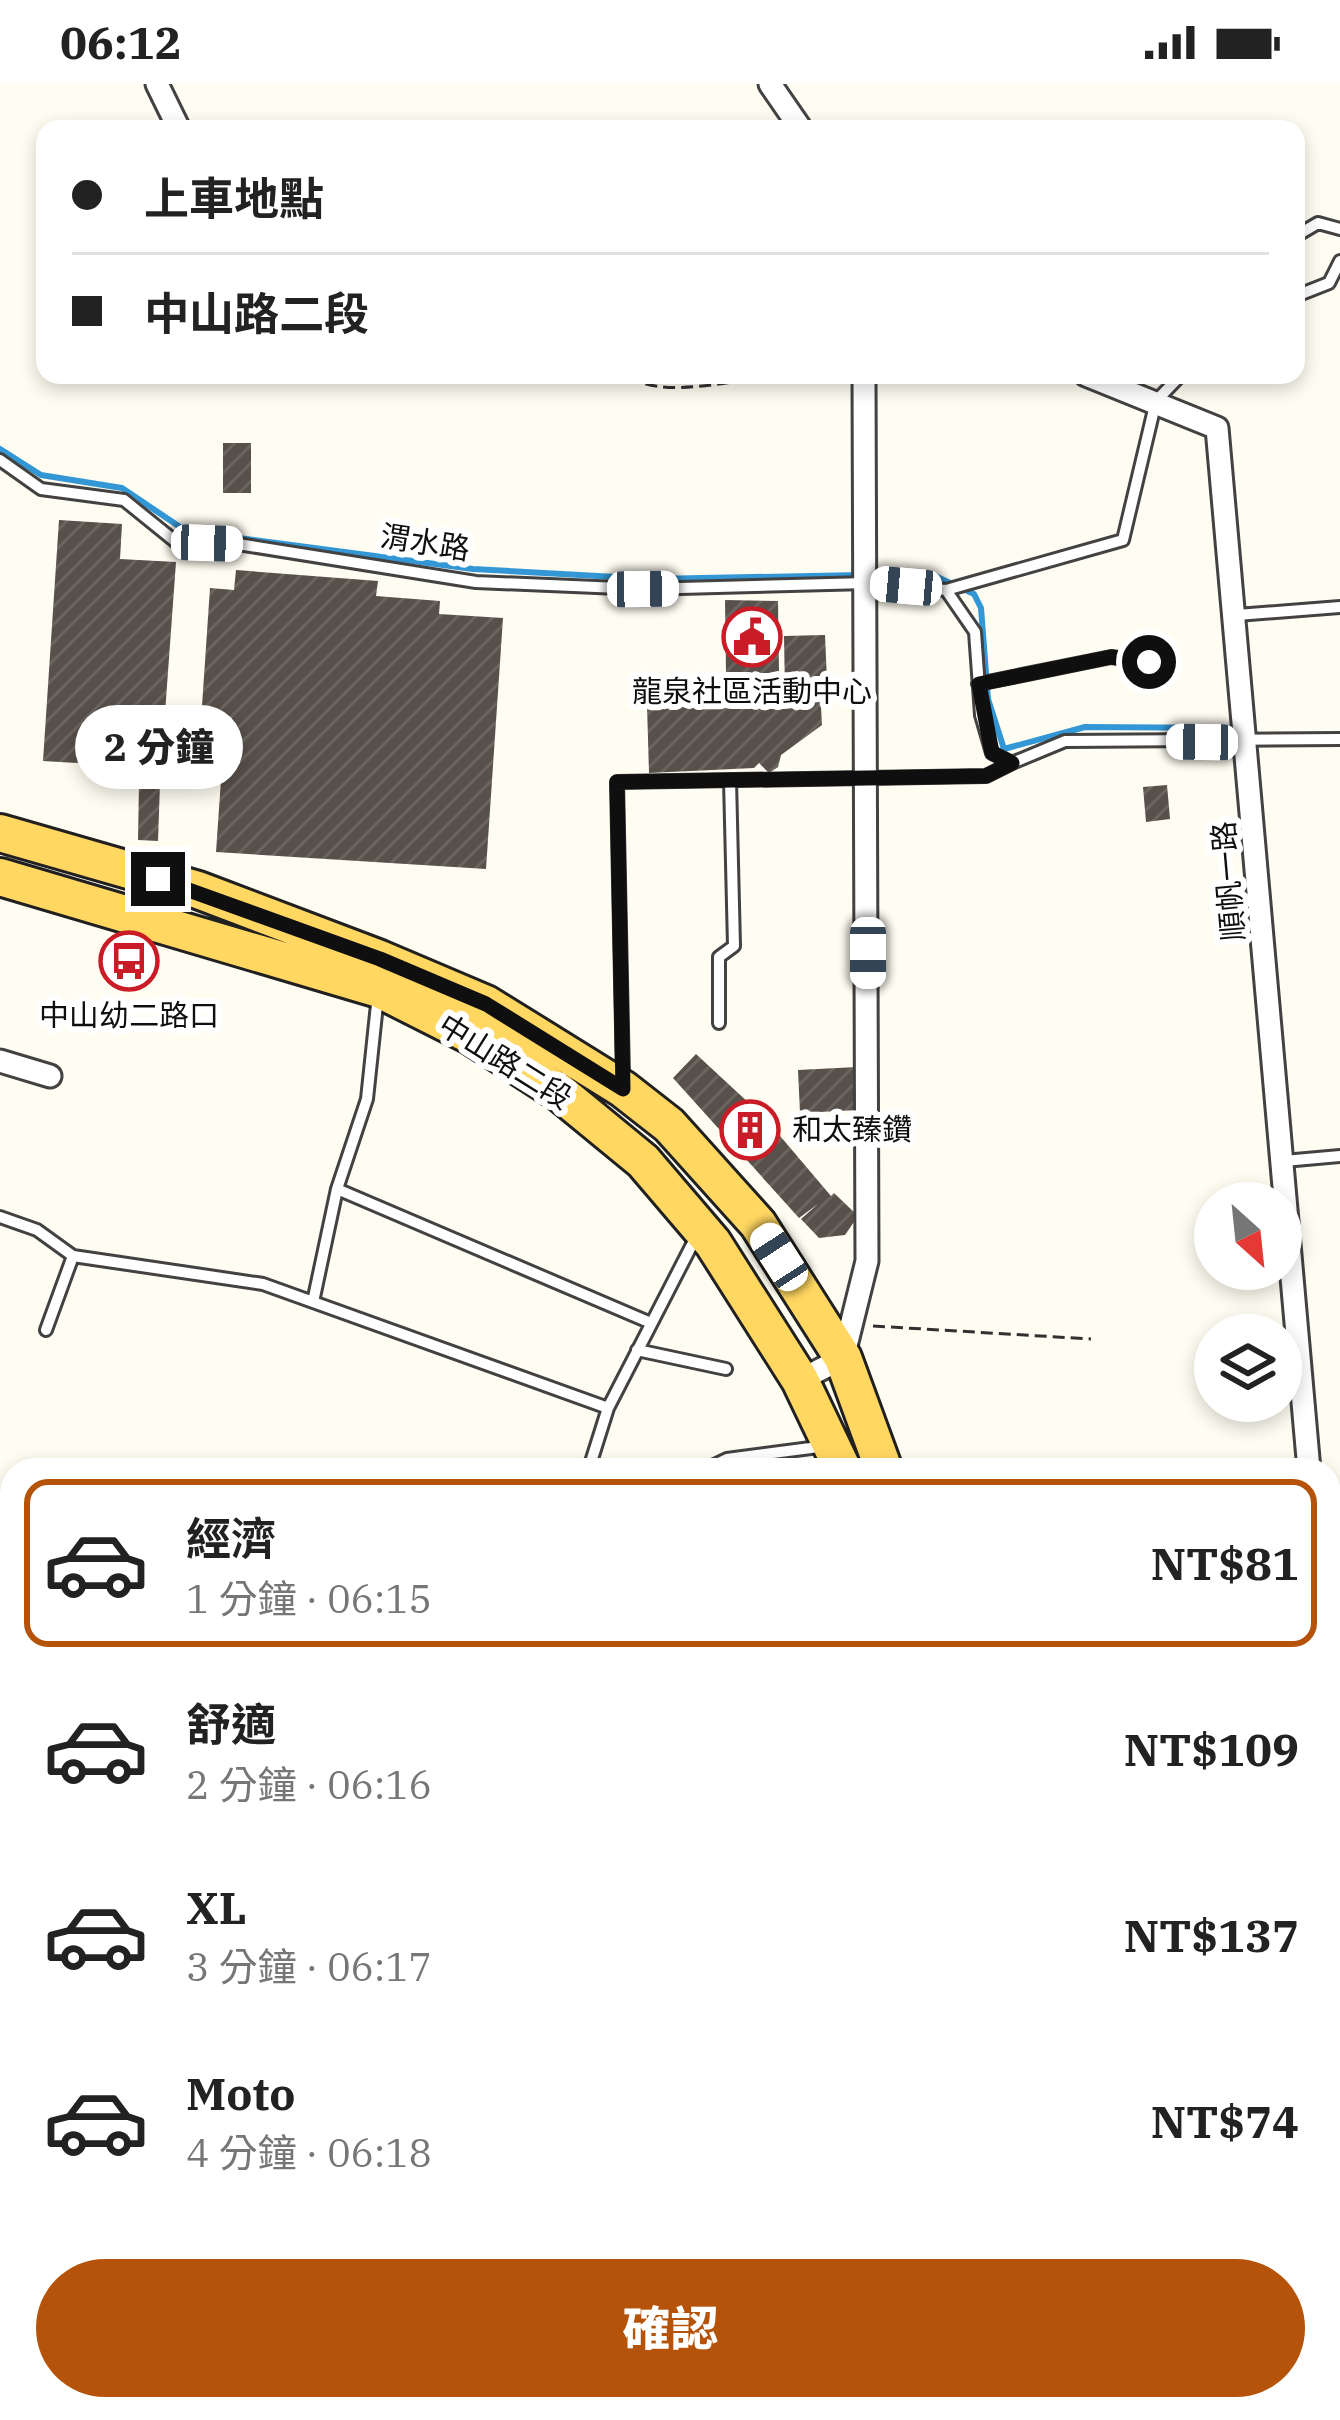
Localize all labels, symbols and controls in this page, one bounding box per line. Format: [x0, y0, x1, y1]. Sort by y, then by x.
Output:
text: 06:12 [60, 13, 182, 71]
text: 上車地點 [144, 169, 324, 227]
text: 中山路二段 [144, 284, 369, 342]
street label: 渭水路 [378, 515, 473, 568]
car [170, 524, 244, 562]
car [869, 565, 943, 607]
car [607, 570, 679, 608]
public building icon: 龍泉社區活動中心 [721, 606, 783, 668]
route start [1122, 635, 1176, 689]
place label: 龍泉社區活動中心 [632, 671, 872, 710]
callout: 2 分鐘 [74, 705, 242, 789]
text: 2 分鐘 [104, 721, 214, 772]
car [1166, 723, 1238, 761]
street label: 順帆一路 [1203, 820, 1252, 943]
route end [131, 852, 185, 906]
car [850, 917, 886, 989]
bus stop icon: 中山幼二路口 [98, 930, 160, 992]
place label: 中山幼二路口 [39, 995, 219, 1034]
street label: 中山路二段 [432, 1004, 580, 1117]
building icon: 和太臻鑽 [719, 1099, 781, 1161]
place label: 和太臻鑽 [792, 1109, 912, 1148]
north arrow [1194, 1182, 1302, 1290]
map controls [1194, 1182, 1302, 1422]
car [744, 1217, 814, 1297]
button: layers [1194, 1314, 1302, 1422]
icon: car [42, 1509, 150, 1617]
text: 經濟 [186, 1509, 276, 1567]
text: NT$81 [1151, 1534, 1299, 1592]
text: 1 分鐘 · 06:15 [186, 1573, 432, 1624]
icon: car [42, 1695, 150, 1803]
text: 舒適 [186, 1695, 276, 1753]
text: NT$109 [1124, 1720, 1299, 1778]
text: 2 分鐘 · 06:16 [186, 1759, 432, 1810]
text: XL [186, 1878, 247, 1936]
icon: car [42, 1881, 150, 1989]
text: NT$137 [1124, 1906, 1299, 1964]
text: 3 分鐘 · 06:17 [186, 1941, 432, 1992]
text: Moto [186, 2064, 296, 2122]
icon: car [42, 2067, 150, 2175]
text: NT$74 [1151, 2092, 1299, 2150]
text: 4 分鐘 · 06:18 [186, 2127, 432, 2178]
button: 確認 [36, 2259, 1305, 2397]

